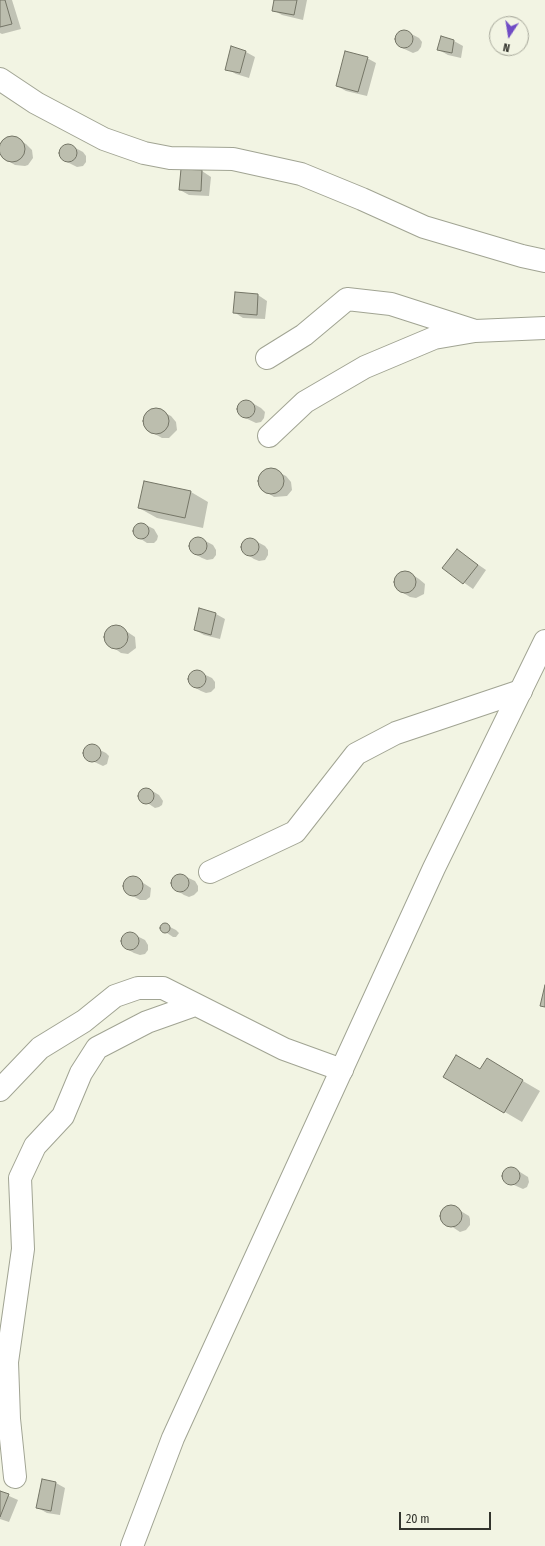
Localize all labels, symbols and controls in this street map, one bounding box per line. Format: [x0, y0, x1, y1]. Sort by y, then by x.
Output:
north arrow [489, 16, 529, 56]
text: N [502, 40, 511, 54]
scale bar [401, 1504, 493, 1530]
text: 20 m [406, 1512, 430, 1526]

